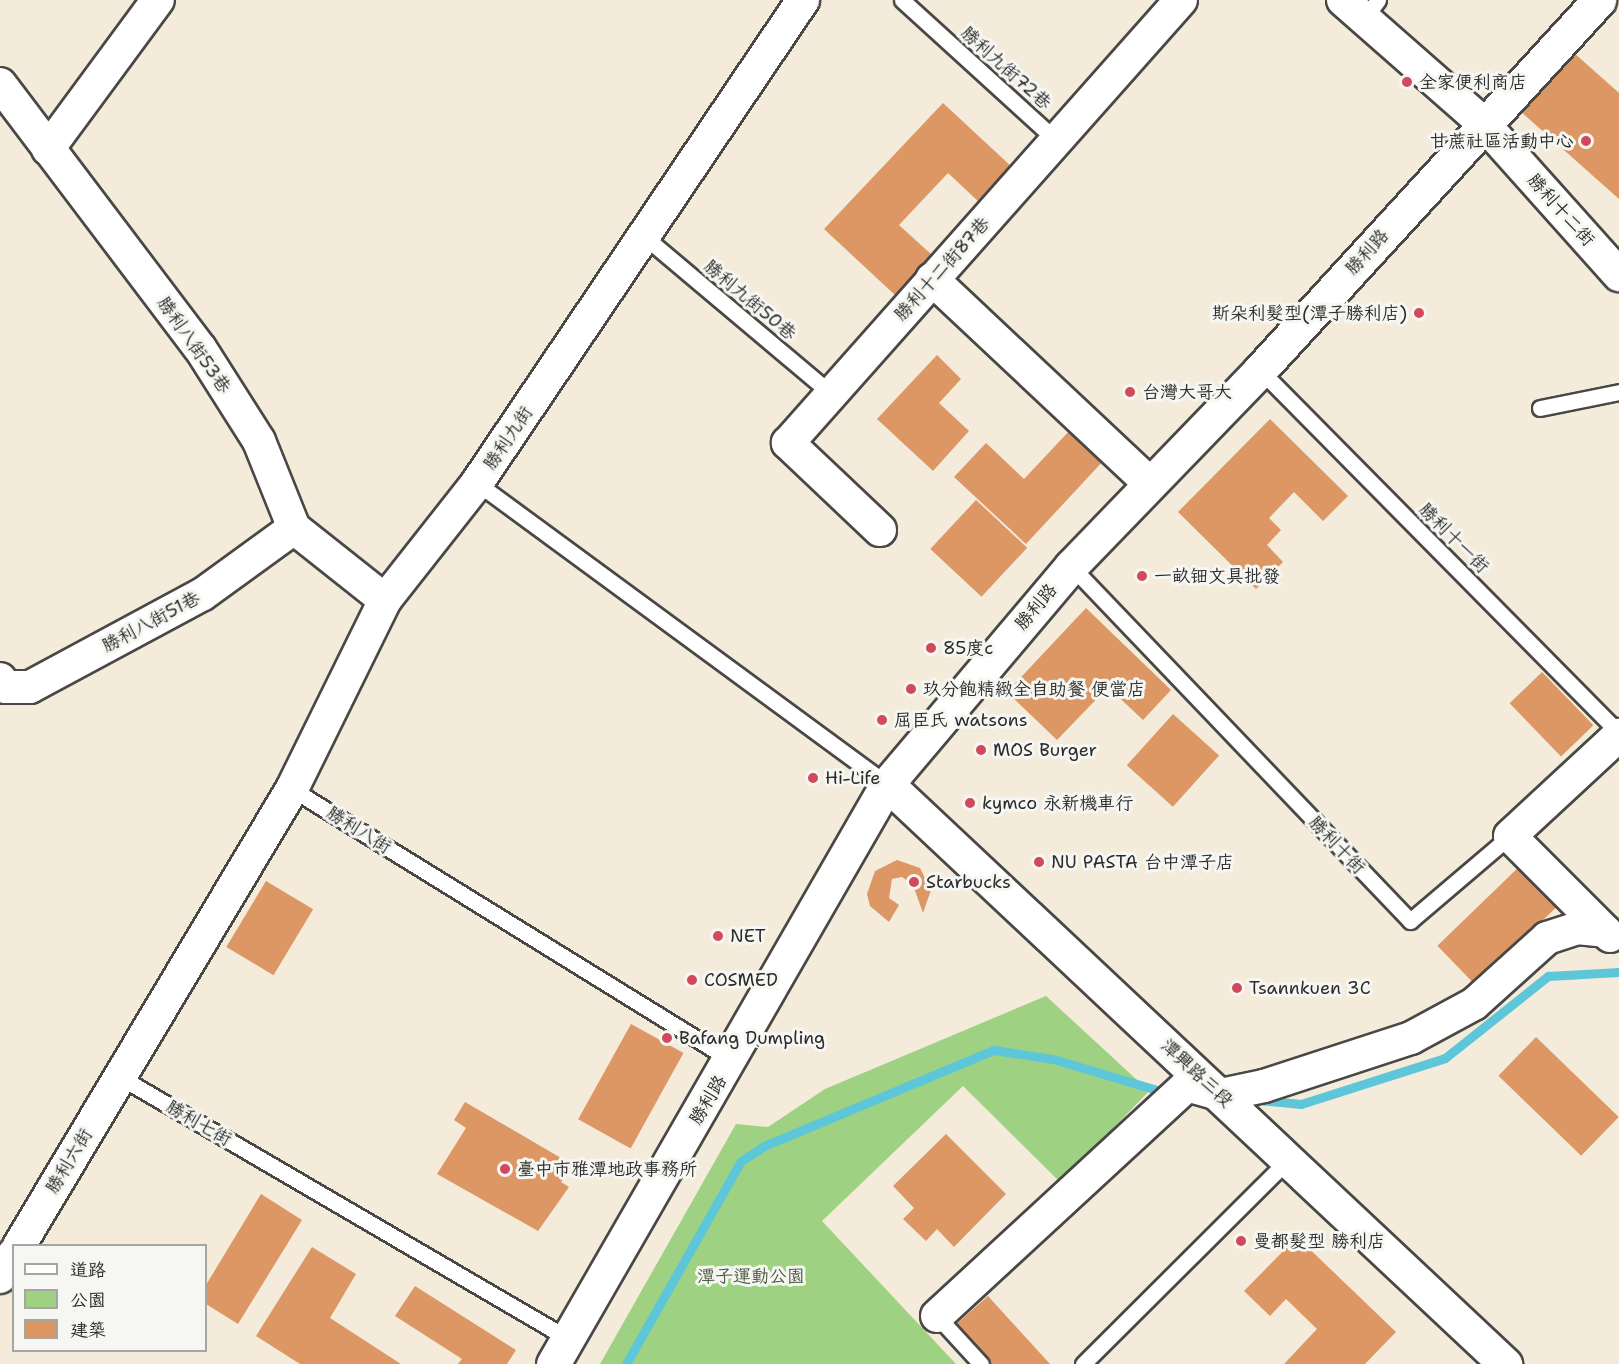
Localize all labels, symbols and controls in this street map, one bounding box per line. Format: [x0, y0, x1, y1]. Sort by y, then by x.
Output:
street label: 勝利九街72巷 [957, 22, 1055, 114]
place label: 全家便利商店 [1419, 71, 1527, 93]
marker: 全家便利商店 [1400, 75, 1414, 89]
place label: 甘蔗社區活動中心 [1430, 130, 1574, 152]
marker: 甘蔗社區活動中心 [1579, 134, 1593, 148]
street label: 勝利十二街 [1523, 169, 1599, 251]
street label: 勝利十二街87巷 [890, 213, 994, 325]
street label: 勝利路 [1341, 225, 1393, 279]
street label: 勝利九街50巷 [700, 255, 800, 345]
street label: 勝利八街53巷 [153, 293, 235, 397]
place label: 斯朵利髮型(潭子勝利店) [1212, 302, 1407, 324]
marker: 斯朵利髮型(潭子勝利店) [1412, 306, 1426, 320]
place label: 台灣大哥大 [1142, 381, 1232, 403]
marker: 台灣大哥大 [1123, 385, 1137, 399]
street label: 勝利九街 [479, 402, 537, 474]
street label: 勝利十一街 [1415, 499, 1493, 577]
place label: 一畝钿文具批發 [1154, 565, 1280, 587]
marker: 一畝钿文具批發 [1135, 569, 1149, 583]
street label: 勝利路 [1010, 579, 1062, 635]
street label: 勝利八街51巷 [98, 587, 204, 657]
place label: 85度c [943, 637, 993, 659]
marker: 85度c [924, 641, 938, 655]
place label: 玖分飽精緻全自助餐 便當店 [923, 678, 1145, 700]
marker: 玖分飽精緻全自助餐 便當店 [904, 682, 918, 696]
place label: 屈臣氏 watsons [894, 709, 1028, 731]
marker: 屈臣氏 watsons [875, 713, 889, 727]
place label: MOS Burger [993, 739, 1097, 761]
marker: MOS Burger [974, 743, 988, 757]
place label: Hi-Life [825, 767, 881, 789]
marker: Hi-Life [806, 771, 820, 785]
place label: kymco 永新機車行 [982, 792, 1133, 814]
marker: kymco 永新機車行 [963, 796, 977, 810]
street label: 勝利八街 [323, 802, 395, 858]
street label: 勝利十街 [1304, 812, 1370, 878]
place label: NU PASTA 台中潭子店 [1051, 851, 1234, 873]
marker: NU PASTA 台中潭子店 [1032, 855, 1046, 869]
place label: Starbucks [926, 871, 1011, 893]
marker: Starbucks [907, 875, 921, 889]
place label: NET [730, 925, 766, 947]
marker: NET [711, 929, 725, 943]
place label: COSMED [704, 969, 778, 991]
marker: COSMED [685, 973, 699, 987]
place label: Tsannkuen 3C [1249, 977, 1371, 999]
marker: Tsannkuen 3C [1230, 981, 1244, 995]
place label: Bafang Dumpling [679, 1027, 825, 1049]
marker: Bafang Dumpling [660, 1031, 674, 1045]
street label: 潭興路三段 [1157, 1034, 1237, 1112]
street label: 勝利路 [685, 1071, 731, 1129]
street label: 勝利七街 [162, 1096, 236, 1150]
street label: 勝利六街 [41, 1125, 97, 1197]
place label: 臺中市雅潭地政事務所 [517, 1158, 697, 1180]
marker: 臺中市雅潭地政事務所 [498, 1162, 512, 1176]
place label: 曼都髮型 勝利店 [1253, 1230, 1385, 1252]
marker: 曼都髮型 勝利店 [1234, 1234, 1248, 1248]
legend [12, 1244, 207, 1352]
text: 道路 [70, 1258, 106, 1282]
park label: 潭子運動公園 [697, 1265, 805, 1287]
text: 公園 [70, 1288, 106, 1312]
text: 建築 [70, 1318, 106, 1342]

